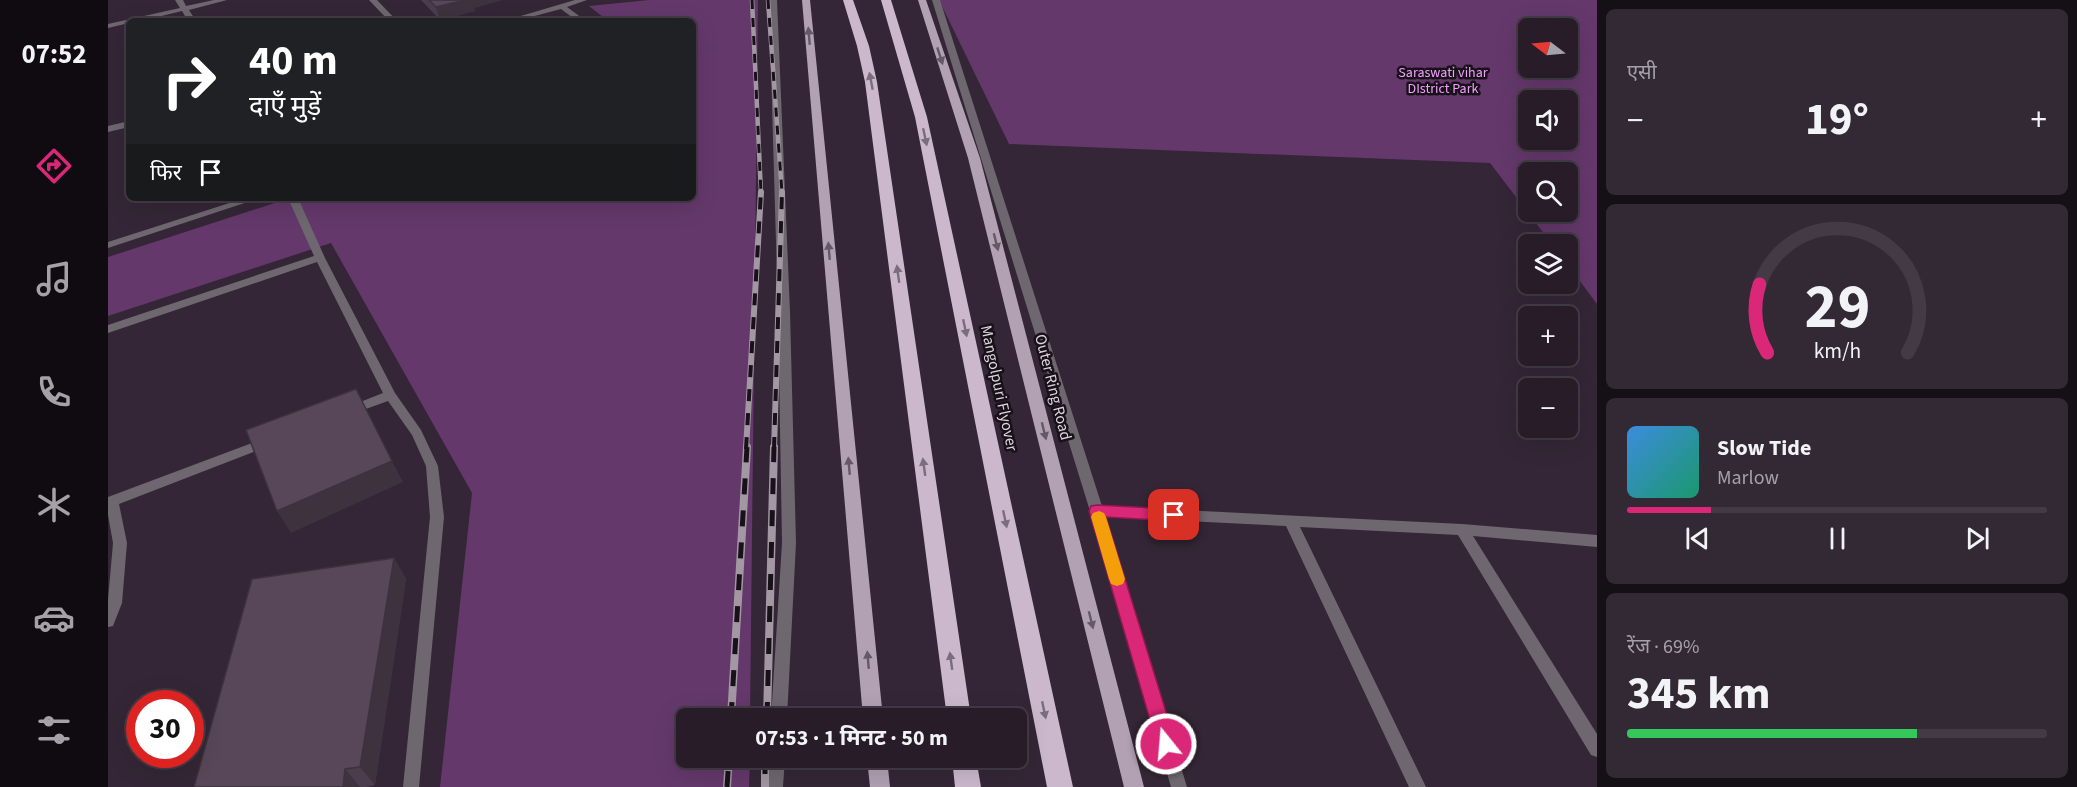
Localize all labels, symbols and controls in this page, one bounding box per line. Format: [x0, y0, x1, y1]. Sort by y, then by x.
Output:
north arrow [1518, 18, 1578, 78]
map controls [1518, 18, 1578, 438]
one-way arrow [804, 26, 814, 45]
text: 40 m [249, 31, 338, 91]
text: 07:52 [21, 35, 87, 74]
icon: right [150, 42, 228, 120]
one-way arrow [936, 47, 946, 65]
text: एसी [1627, 59, 1657, 87]
park label: Saraswati vihar DIstrict Park [1398, 63, 1488, 99]
one-way arrow [866, 71, 875, 90]
text: दाएँ मुड़ें [249, 87, 321, 126]
text: 19° [1805, 88, 1869, 152]
button: sound [1518, 90, 1578, 150]
text: − [1627, 97, 1643, 144]
text: + [2031, 97, 2047, 144]
one-way arrow [921, 128, 930, 147]
icon: directions [33, 145, 75, 187]
icon: arrive [194, 156, 227, 189]
text: फिर [150, 157, 182, 189]
button: search [1518, 162, 1578, 222]
one-way arrow [991, 233, 1001, 252]
button: layers [1518, 234, 1578, 294]
one-way arrow [824, 242, 834, 261]
icon: music [33, 258, 75, 300]
text: 29 [1804, 263, 1870, 352]
one-way arrow [893, 265, 902, 284]
button: + [1518, 306, 1578, 366]
one-way arrow [961, 319, 970, 338]
street label: Mangolpuri Flyover [975, 323, 1023, 454]
street label: Outer Ring Road [1029, 332, 1077, 443]
text: km/h [1813, 337, 1861, 368]
icon: phone [33, 371, 75, 413]
button: − [1518, 378, 1578, 438]
one-way arrow [1039, 422, 1049, 441]
text: Slow Tide [1717, 432, 1811, 464]
one-way arrow [845, 457, 854, 476]
one-way arrow [919, 458, 929, 477]
text: Marlow [1717, 464, 1779, 492]
icon: climate [33, 484, 75, 526]
pin [1148, 489, 1199, 540]
icon: arrive [1157, 498, 1190, 531]
one-way arrow [1000, 510, 1010, 528]
icon: previous [1681, 522, 1714, 555]
icon: pause [1821, 522, 1854, 555]
icon: next [1961, 522, 1994, 555]
icon: car [33, 597, 75, 639]
one-way arrow [1087, 611, 1097, 630]
text: रेंज · 69% [1627, 633, 1699, 661]
one-way arrow [863, 651, 873, 670]
one-way arrow [946, 651, 955, 670]
text: 345 km [1627, 662, 1771, 726]
speed limit sign: 30 [126, 690, 204, 768]
one-way arrow [1040, 701, 1050, 719]
icon: filters [33, 709, 75, 751]
position arrow [1134, 712, 1198, 776]
text: 07:53 · 1 मिनट · 50 m [755, 722, 948, 754]

